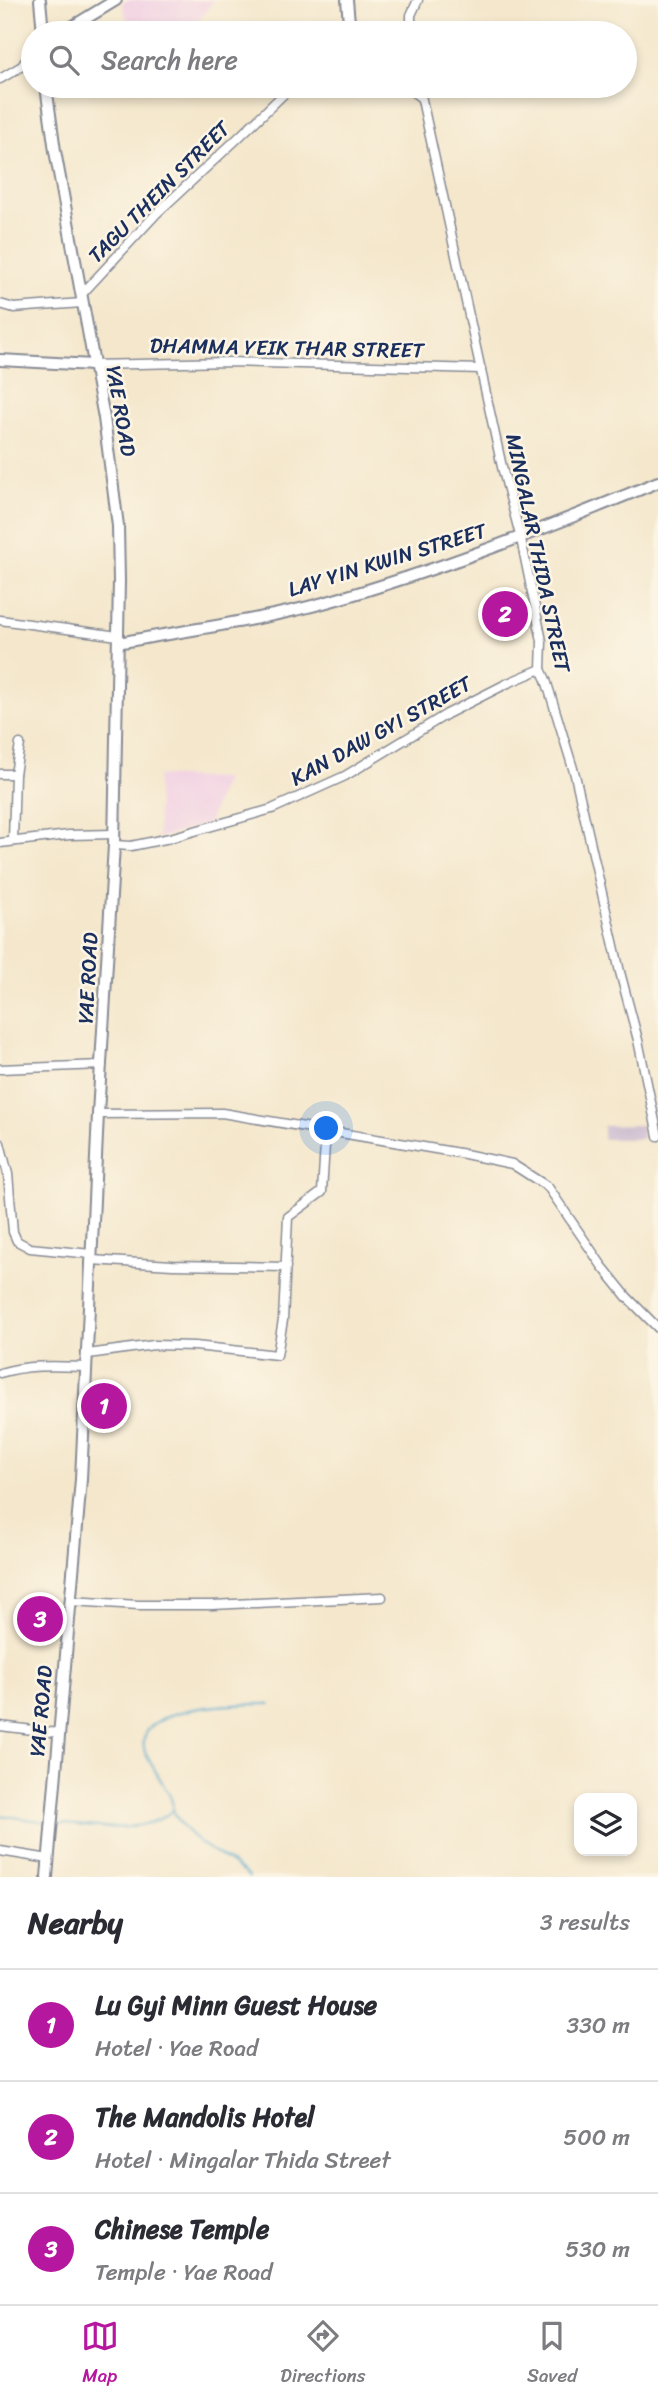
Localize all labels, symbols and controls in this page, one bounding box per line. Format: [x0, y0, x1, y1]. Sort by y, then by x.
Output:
search box [21, 21, 637, 98]
text: Search here [101, 37, 238, 83]
icon: search [45, 41, 83, 79]
street label: TAGU THEIN STREET [78, 110, 241, 273]
street label: DHAMMA YEIK THAR STREET [150, 327, 426, 369]
street label: YAE ROAD [94, 363, 148, 460]
street label: MINGALAR THIDA STREET [494, 430, 582, 677]
street label: LAY YIN KWIN STREET [283, 511, 493, 608]
pin: 2 [482, 588, 528, 640]
street label: KAN DAW GYI STREET [283, 665, 480, 797]
street label: YAE ROAD [67, 931, 109, 1025]
your location [309, 1111, 343, 1145]
pin: 1 [81, 1380, 127, 1432]
pin: 3 [17, 1593, 63, 1645]
street label: YAE ROAD [18, 1663, 64, 1758]
map controls [574, 1793, 637, 1856]
button: layers [574, 1793, 637, 1856]
text: Nearby [28, 1896, 123, 1950]
text: 3 results [540, 1902, 630, 1943]
text: Lu Gyi Minn Guest House [95, 1982, 377, 2028]
text: 1 [46, 2005, 56, 2046]
text: 330 m [567, 2005, 630, 2046]
text: Hotel · Yae Road [95, 2028, 258, 2069]
text: The Mandolis Hotel [95, 2094, 314, 2140]
text: 2 [44, 2117, 58, 2158]
text: 500 m [563, 2117, 630, 2158]
text: Hotel · Mingalar Thida Street [95, 2140, 391, 2181]
text: Chinese Temple [95, 2206, 269, 2252]
text: 3 [45, 2229, 57, 2270]
text: 530 m [565, 2229, 630, 2270]
text: Temple · Yae Road [95, 2252, 272, 2293]
tab: Map [81, 2317, 119, 2392]
tab: Directions [280, 2317, 366, 2392]
tab: Saved [527, 2317, 577, 2392]

